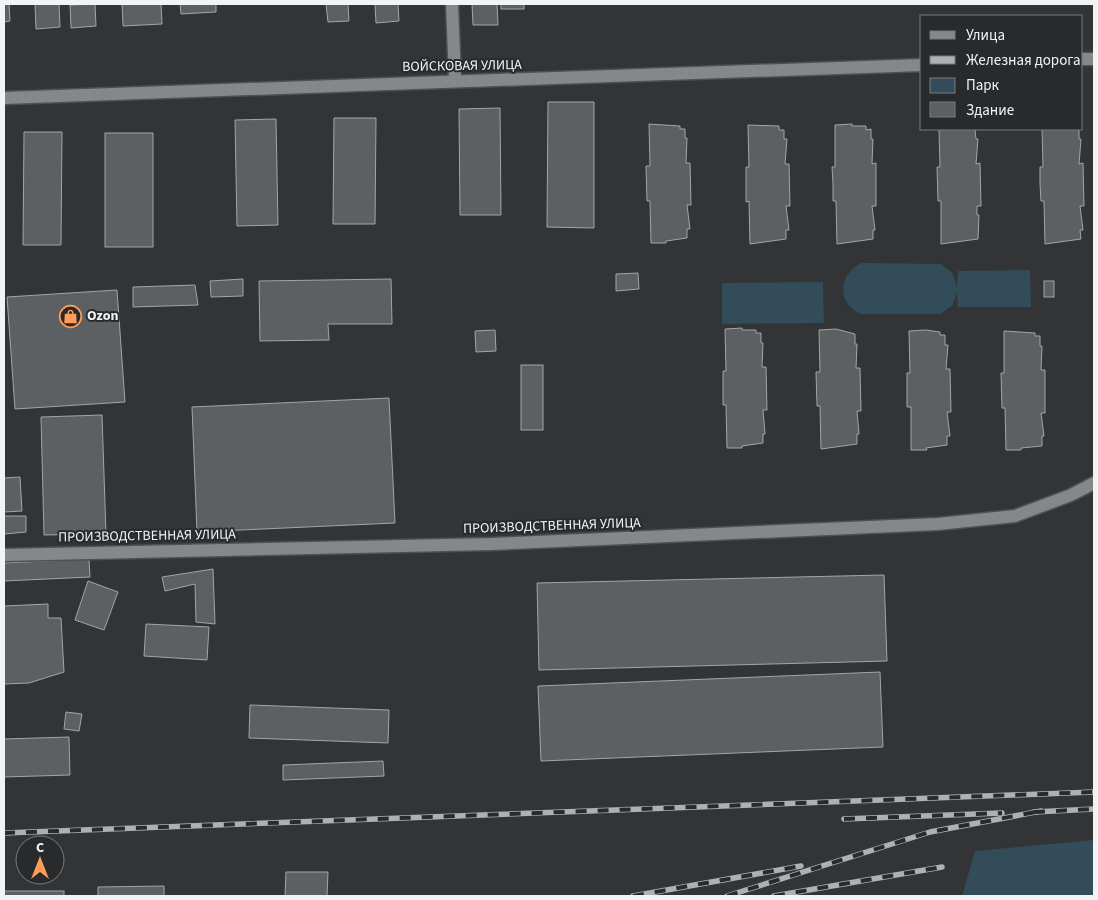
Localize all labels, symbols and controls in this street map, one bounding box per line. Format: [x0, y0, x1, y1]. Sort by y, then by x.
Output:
legend [920, 15, 1083, 130]
text: Улица [966, 25, 1005, 46]
text: Железная дорога [966, 50, 1081, 71]
street label: ВОЙСКОВАЯ УЛИЦА [402, 55, 522, 77]
text: Парк [966, 75, 1000, 96]
text: Здание [966, 100, 1014, 121]
shop icon: Ozon [59, 304, 83, 328]
place label: Ozon [87, 306, 118, 326]
street label: ПРОИЗВОДСТВЕННАЯ УЛИЦА [463, 513, 642, 539]
street label: ПРОИЗВОДСТВЕННАЯ УЛИЦА [58, 524, 236, 548]
north arrow [15, 835, 65, 885]
text: С [36, 838, 44, 858]

